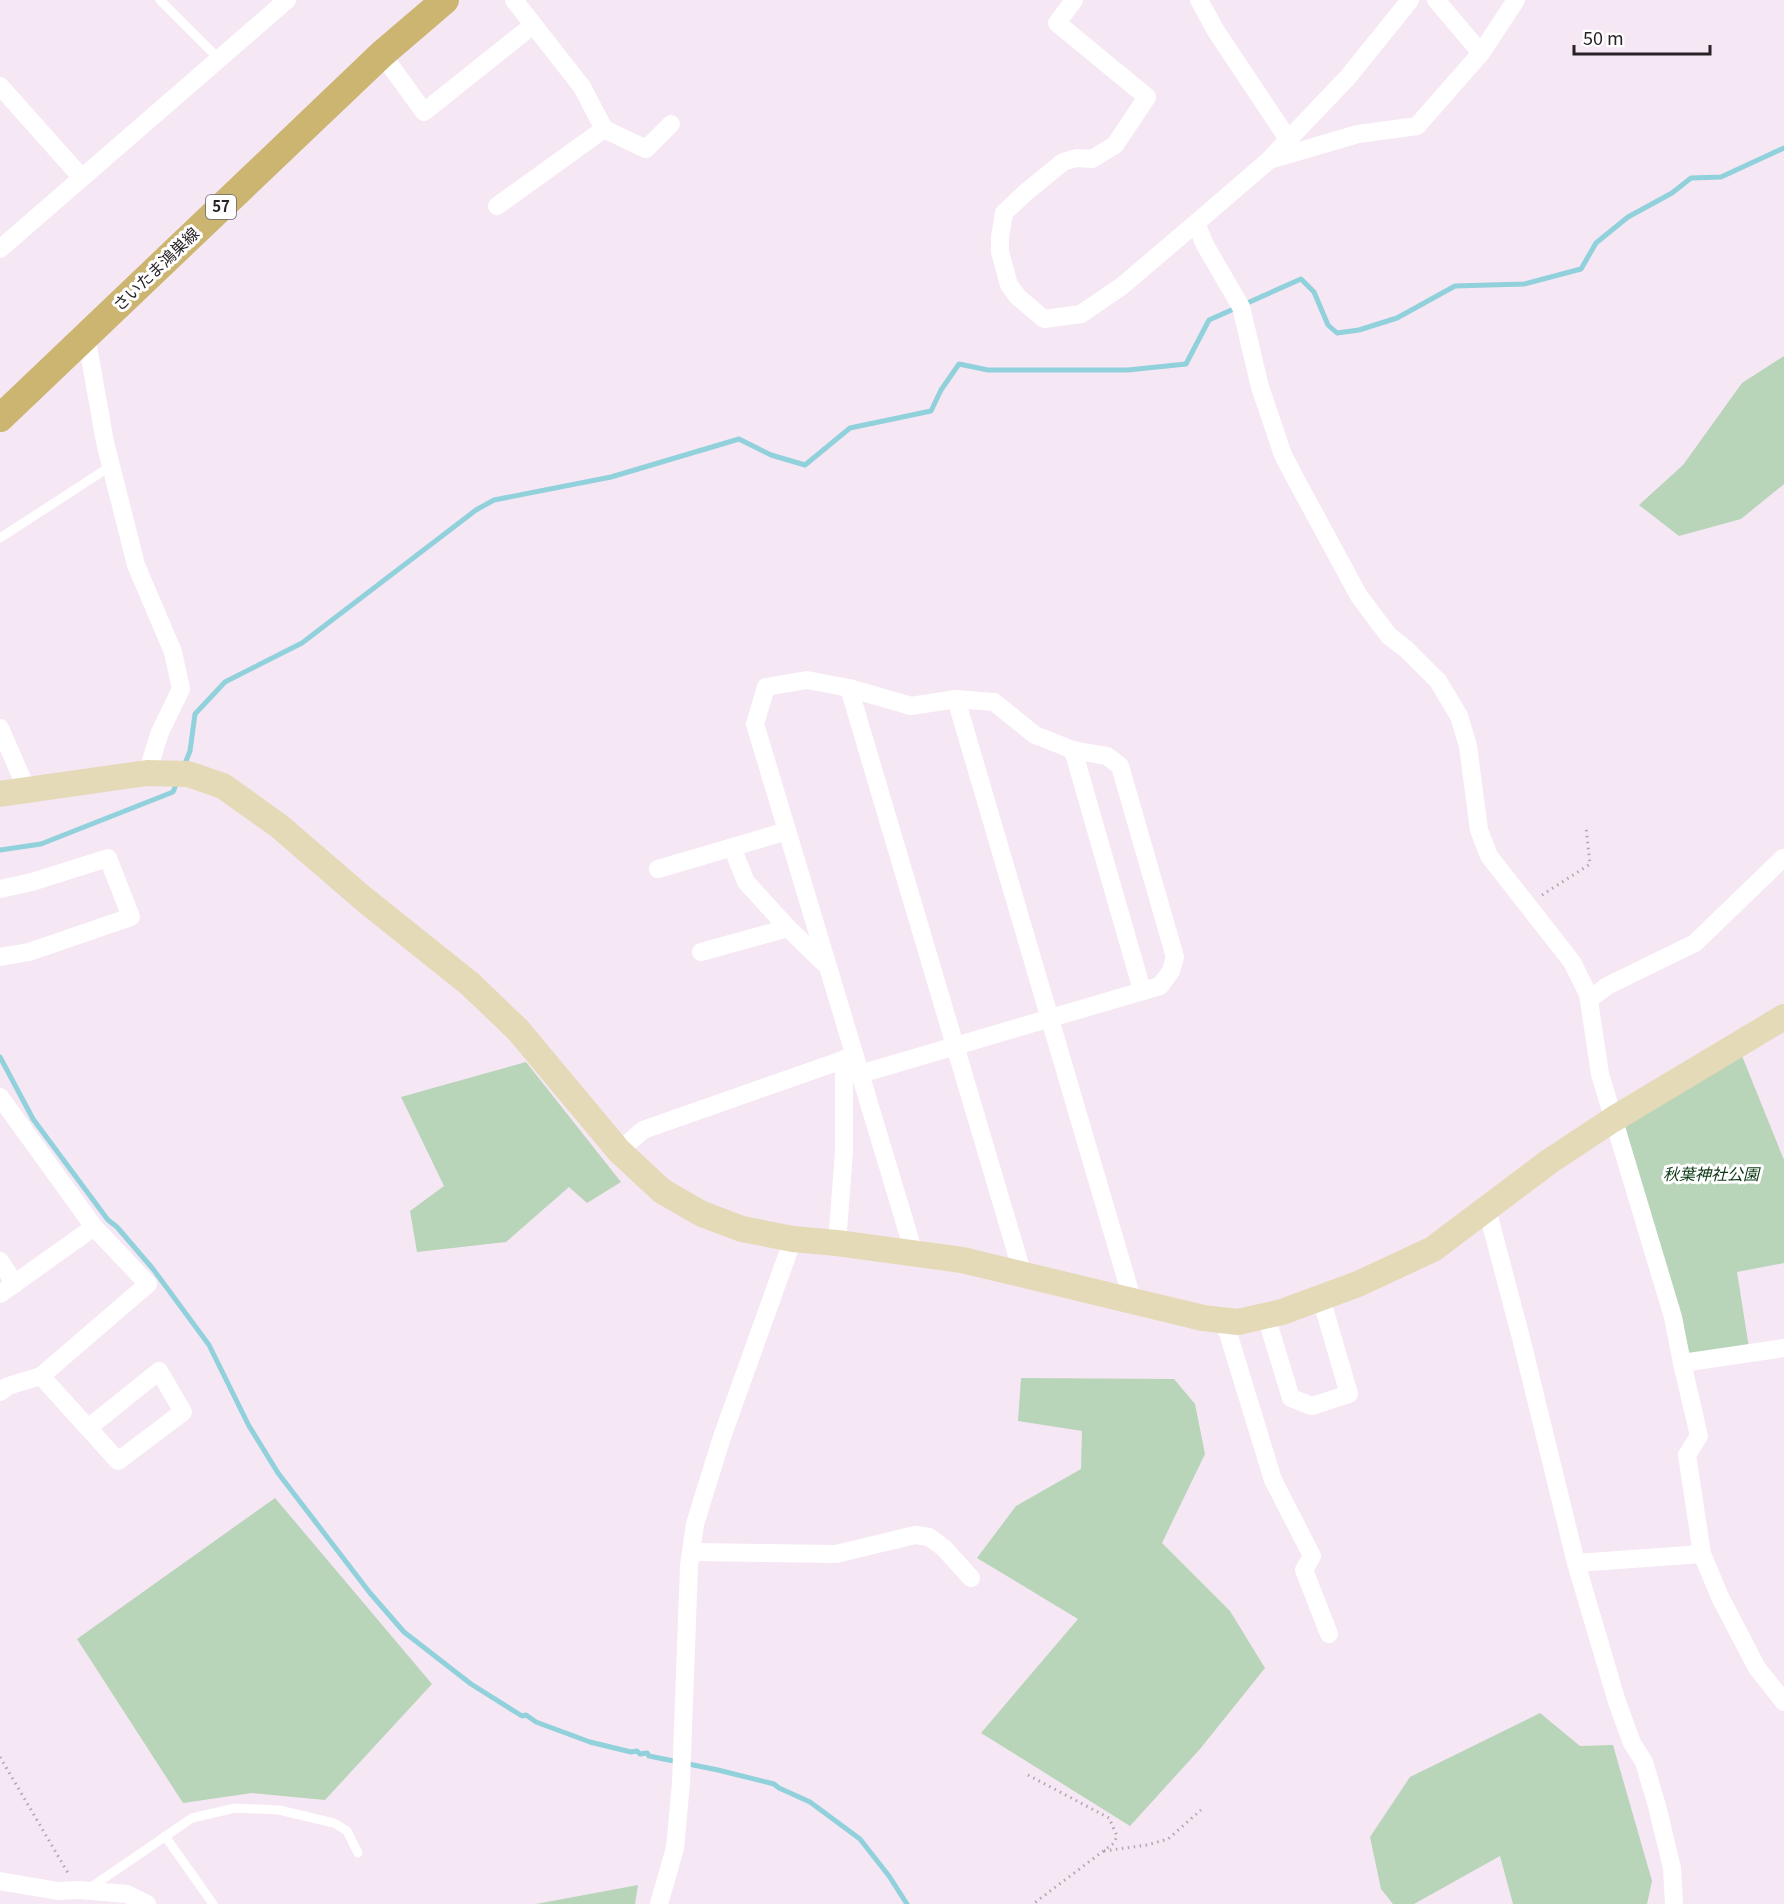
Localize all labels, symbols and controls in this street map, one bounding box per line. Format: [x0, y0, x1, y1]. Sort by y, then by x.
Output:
scale bar [1574, 18, 1710, 56]
text: 50 m [1583, 24, 1624, 50]
road number: 57 [206, 195, 236, 219]
street label: さいたま鴻巣線 [107, 221, 204, 316]
park label: 秋葉神社公園 [1663, 1161, 1761, 1185]

